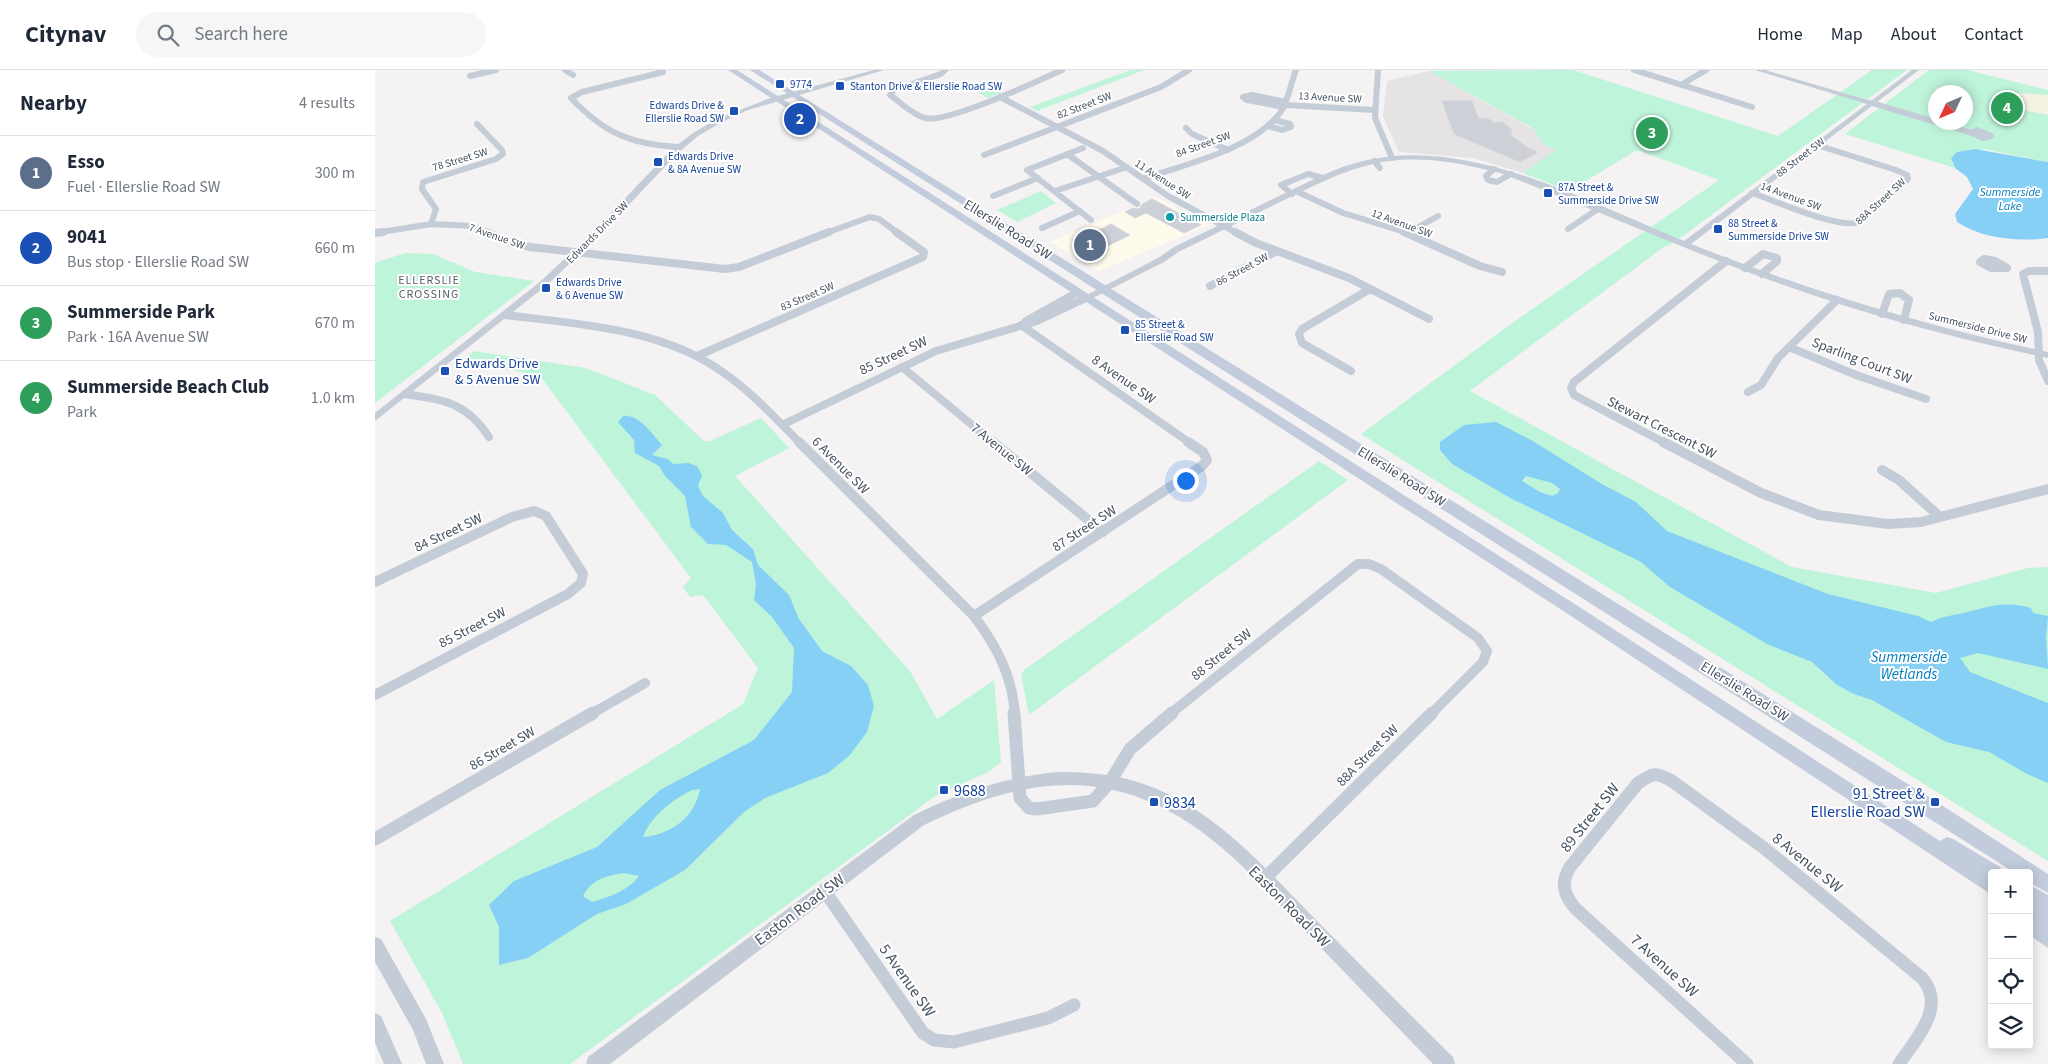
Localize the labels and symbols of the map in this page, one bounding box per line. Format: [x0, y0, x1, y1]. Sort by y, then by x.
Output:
place label: 9774 [790, 77, 812, 92]
marker: 9774 [774, 78, 786, 90]
place label: Stanton Drive & Ellerslie Road SW [850, 79, 1002, 94]
marker: Stanton Drive & Ellerslie Road SW [834, 80, 846, 92]
north arrow [1928, 85, 1973, 130]
street label: 82 Street SW [1055, 88, 1114, 123]
street label: 13 Avenue SW [1298, 88, 1363, 107]
pin: 4 [1991, 89, 2023, 127]
place label: Edwards Drive & Ellerslie Road SW [645, 98, 724, 126]
pin: 2 [784, 100, 816, 138]
marker: Edwards Drive & Ellerslie Road SW [728, 105, 740, 117]
pin: 3 [1636, 114, 1668, 152]
street label: 84 Street SW [1174, 127, 1233, 161]
street label: 88 Street SW [1773, 134, 1828, 181]
street label: 78 Street SW [430, 144, 490, 175]
place label: Edwards Drive & 8A Avenue SW [668, 149, 742, 177]
marker: Edwards Drive & 8A Avenue SW [652, 156, 664, 168]
street label: 11 Avenue SW [1132, 156, 1194, 203]
street label: 88A Street SW [1852, 174, 1909, 228]
street label: 14 Avenue SW [1758, 179, 1824, 215]
place label: 87A Street & Summerside Drive SW [1558, 180, 1659, 208]
water label: Summerside Lake [1979, 184, 2041, 215]
marker: 87A Street & Summerside Drive SW [1542, 187, 1554, 199]
street label: Ellerslie Road SW [960, 195, 1055, 265]
street label: Edwards Drive SW [563, 198, 632, 267]
street label: 12 Avenue SW [1369, 206, 1435, 242]
place label: Summerside Plaza [1180, 210, 1265, 225]
marker: Summerside Plaza [1164, 211, 1176, 223]
place label: 88 Street & Summerside Drive SW [1728, 216, 1829, 244]
street label: 7 Avenue SW [467, 220, 527, 253]
marker: 88 Street & Summerside Drive SW [1712, 223, 1724, 235]
pin: 1 [1074, 226, 1106, 264]
street label: 86 Street SW [1213, 249, 1271, 290]
district label: ELLERSLIE CROSSING [398, 272, 460, 303]
place label: Edwards Drive & 6 Avenue SW [556, 275, 624, 303]
street label: 83 Street SW [778, 278, 837, 315]
marker: Edwards Drive & 6 Avenue SW [540, 282, 552, 294]
street label: Summerside Drive SW [1927, 308, 2029, 347]
place label: 85 Street & Ellerslie Road SW [1135, 317, 1214, 345]
marker: 85 Street & Ellerslie Road SW [1119, 324, 1131, 336]
street label: 85 Street SW [856, 331, 931, 380]
street label: Sparling Court SW [1809, 333, 1915, 389]
street label: 8 Avenue SW [1087, 350, 1160, 409]
place label: Edwards Drive & 5 Avenue SW [455, 354, 541, 390]
marker: Edwards Drive & 5 Avenue SW [439, 365, 451, 377]
street label: Stewart Crescent SW [1603, 392, 1720, 464]
street label: 7 Avenue SW [966, 419, 1036, 481]
street label: 6 Avenue SW [807, 432, 874, 499]
street label: Ellerslie Road SW [1354, 442, 1449, 512]
your location [1173, 468, 1199, 494]
street label: 87 Street SW [1048, 501, 1121, 557]
street label: 84 Street SW [411, 508, 486, 557]
street label: 85 Street SW [435, 602, 510, 653]
street label: 88 Street SW [1187, 624, 1256, 686]
water label: Summerside Wetlands [1871, 647, 1947, 685]
street label: Ellerslie Road SW [1697, 657, 1792, 727]
street label: 88A Street SW [1332, 720, 1403, 791]
street label: 86 Street SW [466, 722, 539, 776]
street label: 89 Street SW [1555, 778, 1625, 857]
place label: 9688 [954, 780, 986, 802]
place label: 91 Street & Ellerslie Road SW [1810, 783, 1925, 823]
marker: 9688 [938, 784, 950, 796]
place label: 9834 [1164, 792, 1196, 814]
marker: 9834 [1148, 796, 1160, 808]
marker: 91 Street & Ellerslie Road SW [1929, 796, 1941, 808]
street label: 8 Avenue SW [1767, 828, 1848, 898]
street label: Easton Road SW [1244, 861, 1335, 953]
street label: Easton Road SW [750, 868, 849, 951]
street label: 7 Avenue SW [1625, 929, 1704, 1003]
street label: 5 Avenue SW [874, 940, 941, 1022]

